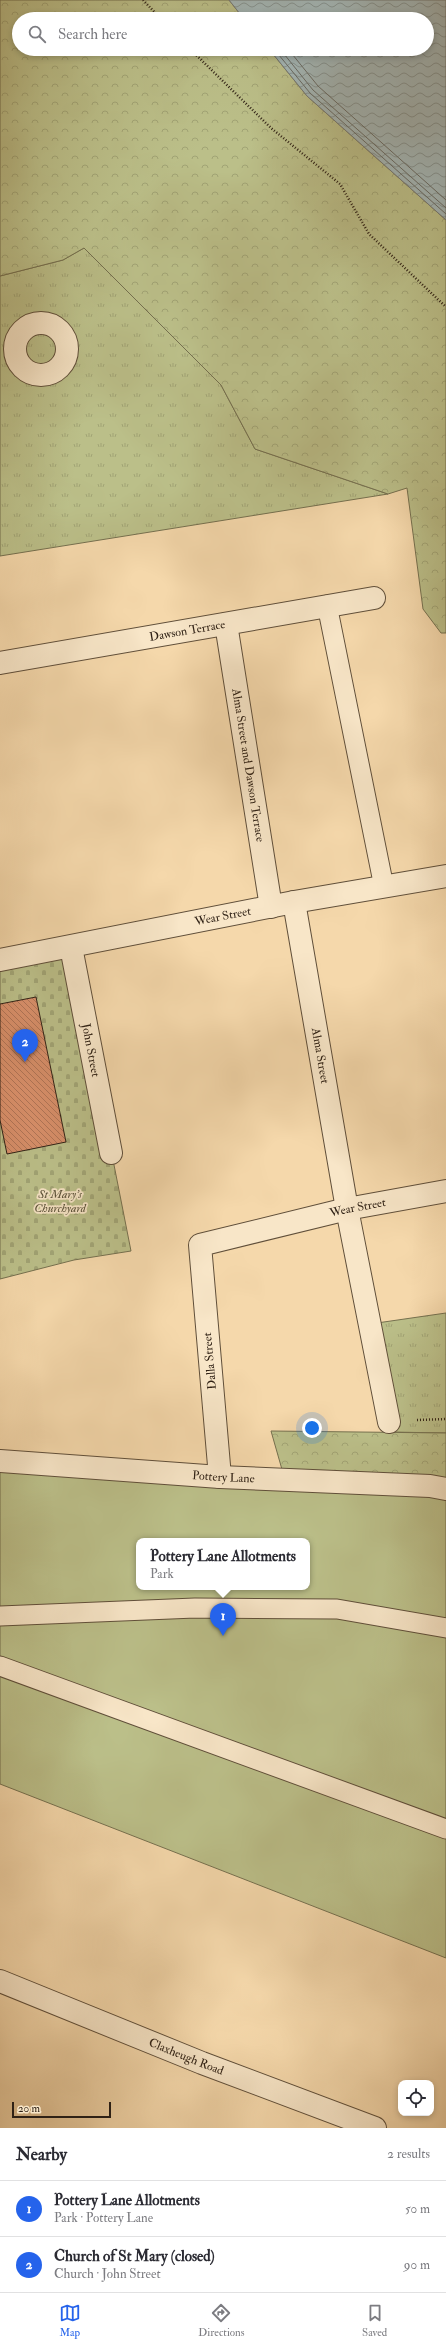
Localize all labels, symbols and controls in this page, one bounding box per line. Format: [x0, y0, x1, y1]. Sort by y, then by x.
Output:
search box [12, 12, 434, 56]
icon: search [26, 23, 48, 45]
text: Search here [58, 25, 127, 44]
street label: Dawson Terrace [148, 617, 226, 644]
street label: Alma Street and Dawson Terrace [229, 686, 268, 843]
street label: Wear Street [192, 903, 252, 929]
street label: John Street [78, 1021, 104, 1078]
street label: Alma Street [308, 1026, 333, 1085]
pin: 2 [12, 1029, 38, 1062]
park label: St Mary's Churchyard [34, 1187, 87, 1216]
street label: Wear Street [327, 1195, 387, 1221]
street label: Dalla Street [200, 1332, 220, 1390]
your location [302, 1418, 322, 1438]
street label: Pottery Lane [192, 1468, 255, 1486]
popup [136, 1538, 310, 1590]
text: Pottery Lane Allotments [150, 1547, 296, 1566]
text: Park [150, 1566, 174, 1582]
pin: 1 [210, 1603, 236, 1636]
street label: Claxheugh Road [147, 2035, 226, 2078]
map controls [398, 2080, 434, 2116]
button: locate [398, 2080, 434, 2116]
scale bar [12, 2100, 111, 2119]
text: 20 m [18, 2102, 40, 2115]
text: Nearby [16, 2144, 67, 2165]
text: 2 results [387, 2146, 430, 2162]
text: Pottery Lane Allotments [54, 2191, 200, 2210]
text: 1 [27, 2201, 31, 2217]
text: 50 m [405, 2201, 430, 2217]
text: Park · Pottery Lane [54, 2210, 153, 2226]
text: Church of St Mary (closed) [54, 2247, 215, 2266]
text: 2 [26, 2257, 32, 2273]
text: 90 m [404, 2257, 430, 2273]
text: Church · John Street [54, 2266, 161, 2282]
tab: Map [59, 2302, 81, 2339]
tab: Directions [198, 2302, 245, 2339]
tab: Saved [362, 2302, 387, 2339]

